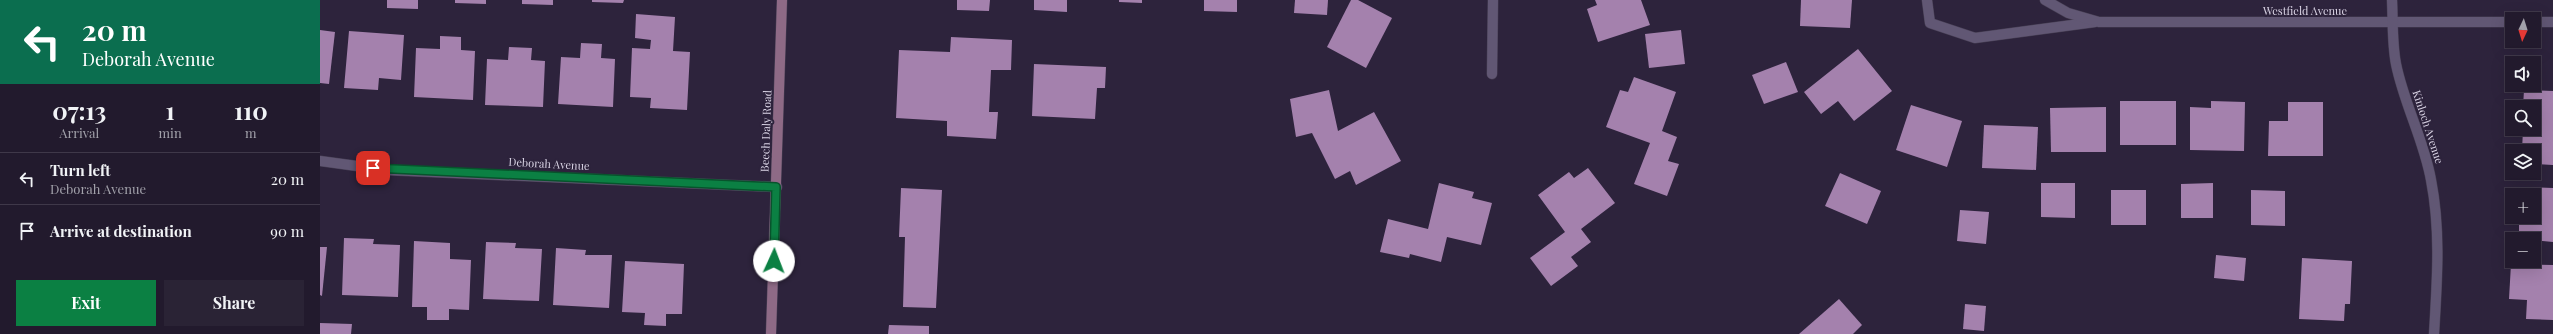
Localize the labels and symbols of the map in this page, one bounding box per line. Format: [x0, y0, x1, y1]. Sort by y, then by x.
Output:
street label: Westfield Avenue [2262, 3, 2347, 18]
north arrow [2505, 12, 2541, 48]
street label: Kinloch Avenue [2410, 88, 2448, 166]
street label: Beech Daly Road [757, 89, 774, 172]
pin [356, 151, 390, 185]
street label: Deborah Avenue [508, 154, 590, 173]
position arrow [753, 240, 795, 282]

